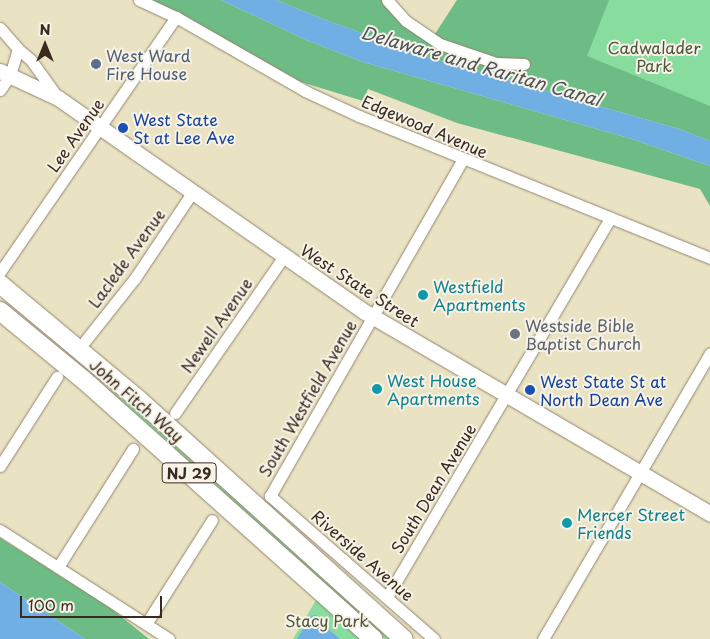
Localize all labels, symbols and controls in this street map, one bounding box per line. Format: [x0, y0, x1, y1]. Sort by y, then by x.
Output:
text: N [39, 19, 51, 40]
north arrow [20, 20, 70, 70]
water label: Delaware and Raritan Canal [358, 21, 604, 111]
park label: Cadwalader Park [608, 37, 700, 75]
place label: West Ward Fire House [106, 45, 191, 83]
marker: West Ward Fire House [90, 58, 102, 70]
street label: Edgewood Avenue [359, 91, 491, 161]
street label: Lee Avenue [42, 94, 108, 176]
place label: West State St at Lee Ave [133, 109, 236, 147]
marker: West State St at Lee Ave [117, 122, 129, 134]
street label: Laclede Avenue [84, 205, 168, 311]
street label: West State Street [297, 240, 423, 330]
street label: Newell Avenue [176, 274, 256, 376]
place label: Westfield Apartments [433, 276, 525, 314]
marker: Westfield Apartments [417, 289, 429, 301]
street label: South Westfield Avenue [254, 315, 360, 481]
place label: Westside Bible Baptist Church [525, 315, 642, 353]
marker: Westside Bible Baptist Church [509, 328, 521, 340]
street label: John Fitch Way [86, 354, 188, 446]
place label: West House Apartments [387, 370, 479, 408]
place label: West State St at North Dean Ave [540, 371, 667, 409]
marker: West House Apartments [371, 383, 383, 395]
marker: West State St at North Dean Ave [524, 384, 536, 396]
street label: South Dean Avenue [386, 418, 480, 558]
road number: NJ 29 [160, 460, 218, 486]
place label: Mercer Street Friends [577, 504, 685, 542]
street label: Riverside Avenue [308, 506, 418, 604]
marker: Mercer Street Friends [561, 517, 573, 529]
scale bar [22, 586, 165, 618]
text: 100 m [28, 593, 74, 616]
park label: Stacy Park [285, 610, 369, 630]

